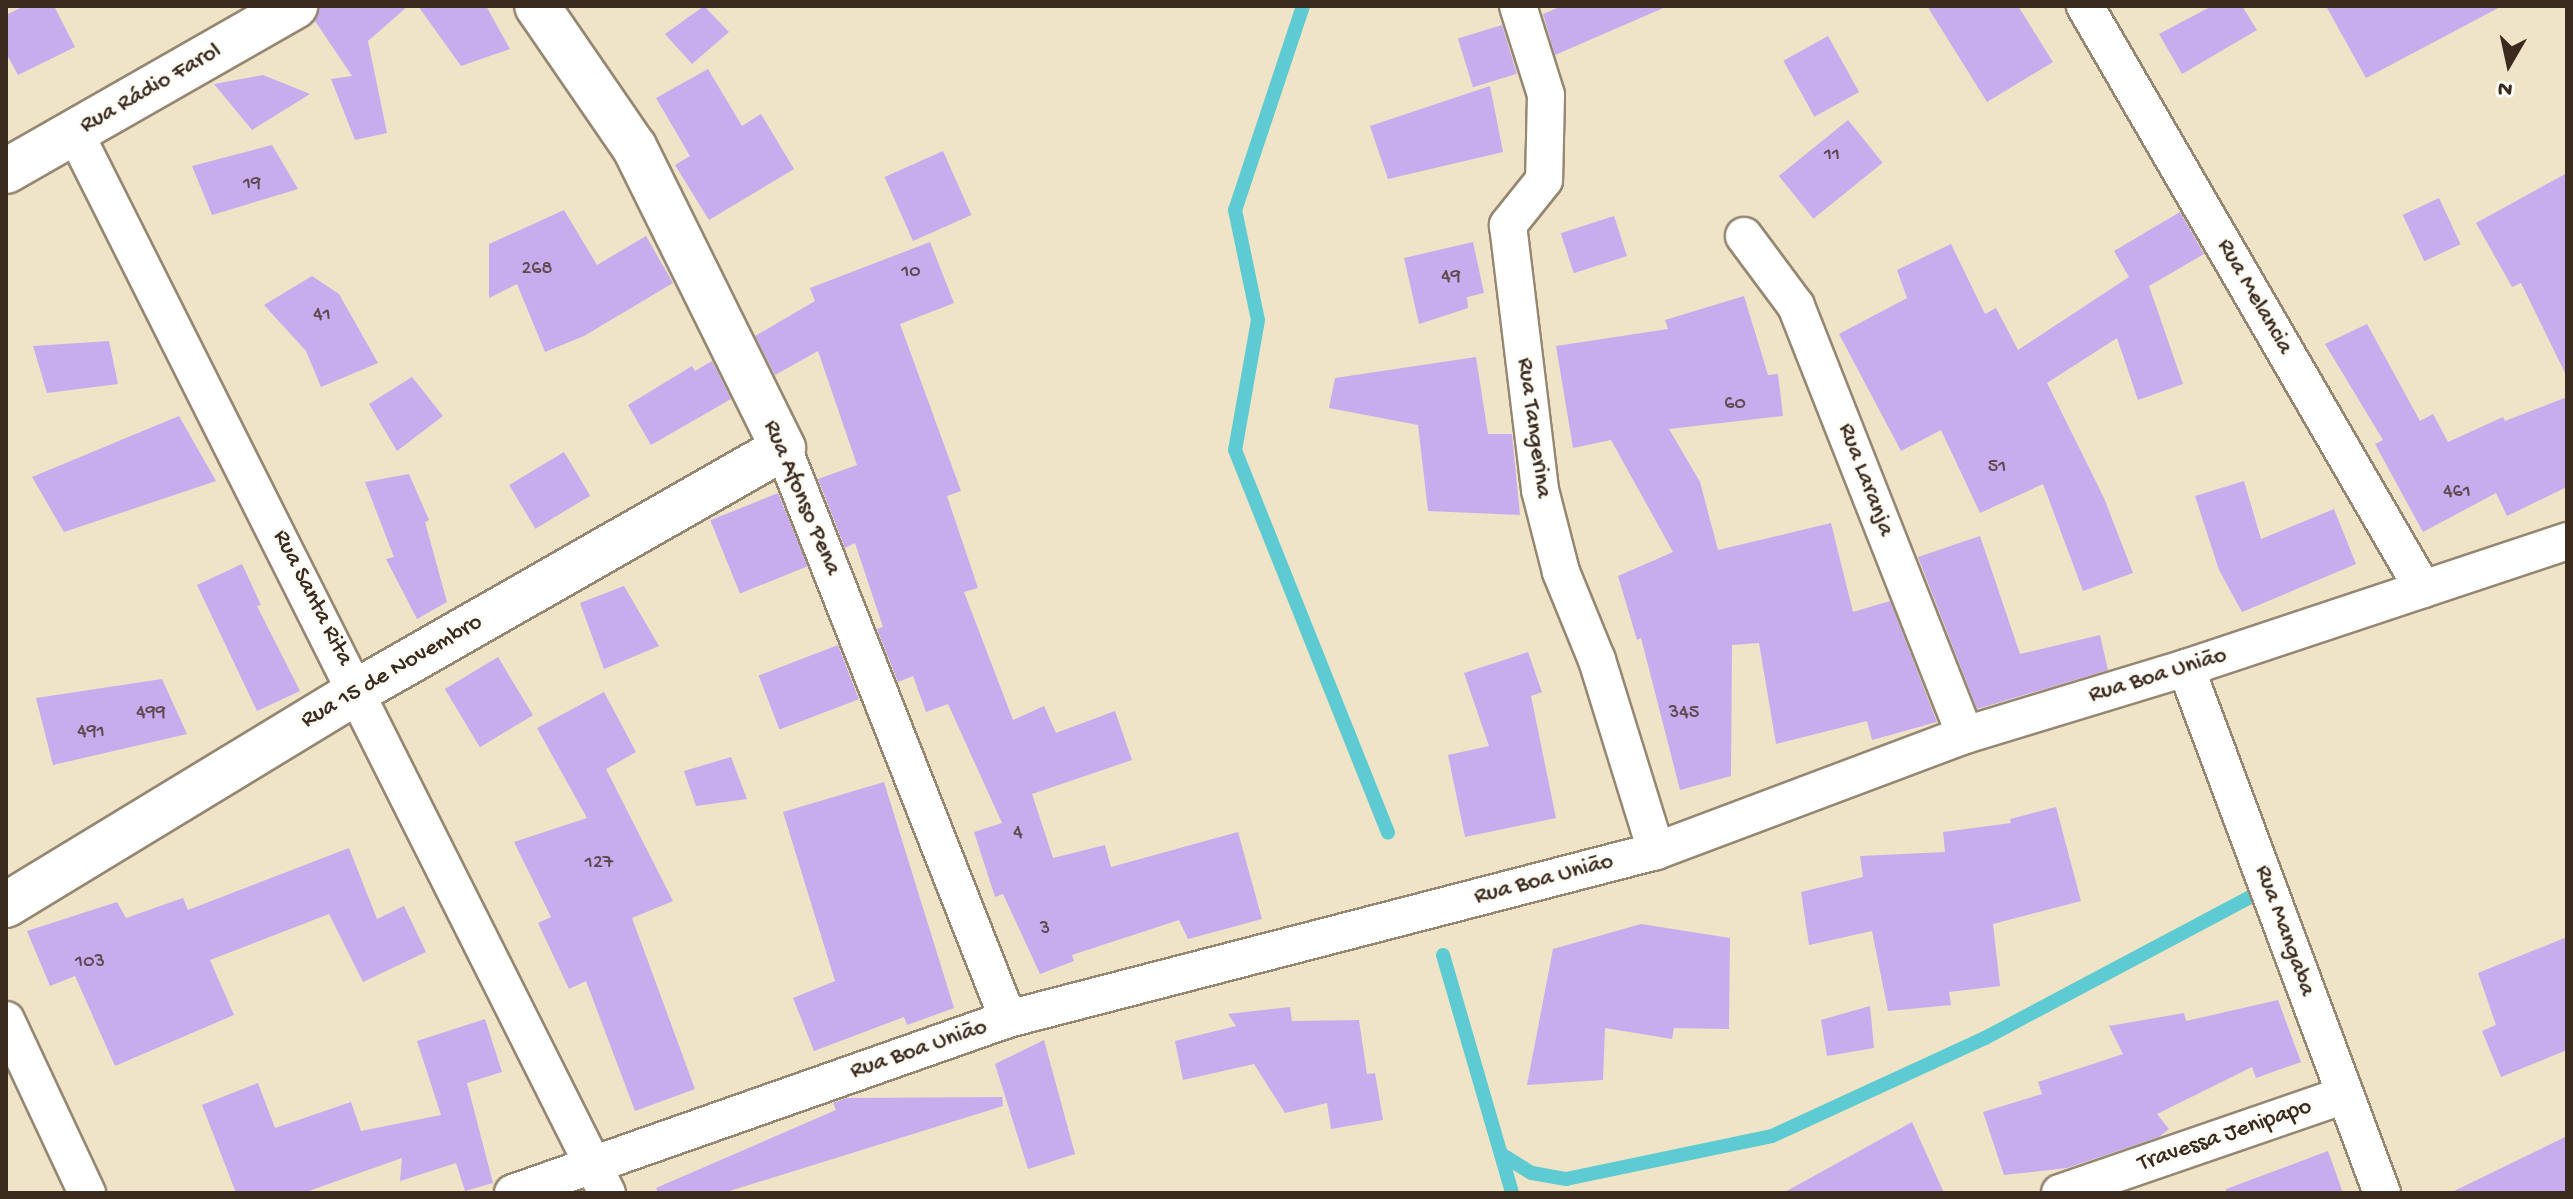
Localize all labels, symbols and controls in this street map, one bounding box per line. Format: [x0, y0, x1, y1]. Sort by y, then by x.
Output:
north arrow [2469, 24, 2549, 104]
street label: Rua Rádio Farol [75, 37, 227, 141]
text: N [2496, 74, 2514, 102]
house number: 11 [1824, 143, 1840, 167]
house number: 19 [243, 172, 261, 196]
street label: Rua Melancia [2209, 234, 2299, 360]
house number: 268 [522, 257, 552, 281]
house number: 10 [901, 260, 921, 284]
house number: 49 [1441, 265, 1461, 289]
house number: 41 [313, 303, 331, 327]
street label: Rua Tangerina [1509, 356, 1557, 500]
house number: 60 [1724, 392, 1746, 416]
street label: Rua Afonso Pena [755, 416, 847, 580]
street label: Rua Laranja [1830, 420, 1900, 540]
house number: 51 [1988, 455, 2006, 479]
house number: 461 [2443, 480, 2471, 504]
street label: Rua Santa Rita [265, 525, 359, 671]
street label: Rua 15 de Novembro [296, 608, 488, 736]
street label: Rua Boa União [2086, 641, 2230, 711]
house number: 499 [136, 701, 166, 725]
house number: 345 [1669, 701, 1699, 725]
house number: 491 [77, 720, 105, 744]
house number: 4 [1013, 821, 1023, 845]
street label: Rua Boa União [1471, 848, 1617, 912]
house number: 127 [585, 851, 613, 875]
street label: Rua Mangaba [2247, 862, 2321, 1000]
house number: 3 [1040, 917, 1050, 941]
house number: 103 [75, 950, 105, 974]
street label: Rua Boa União [847, 1013, 991, 1087]
street label: Travessa Jenipapo [2134, 1093, 2316, 1179]

